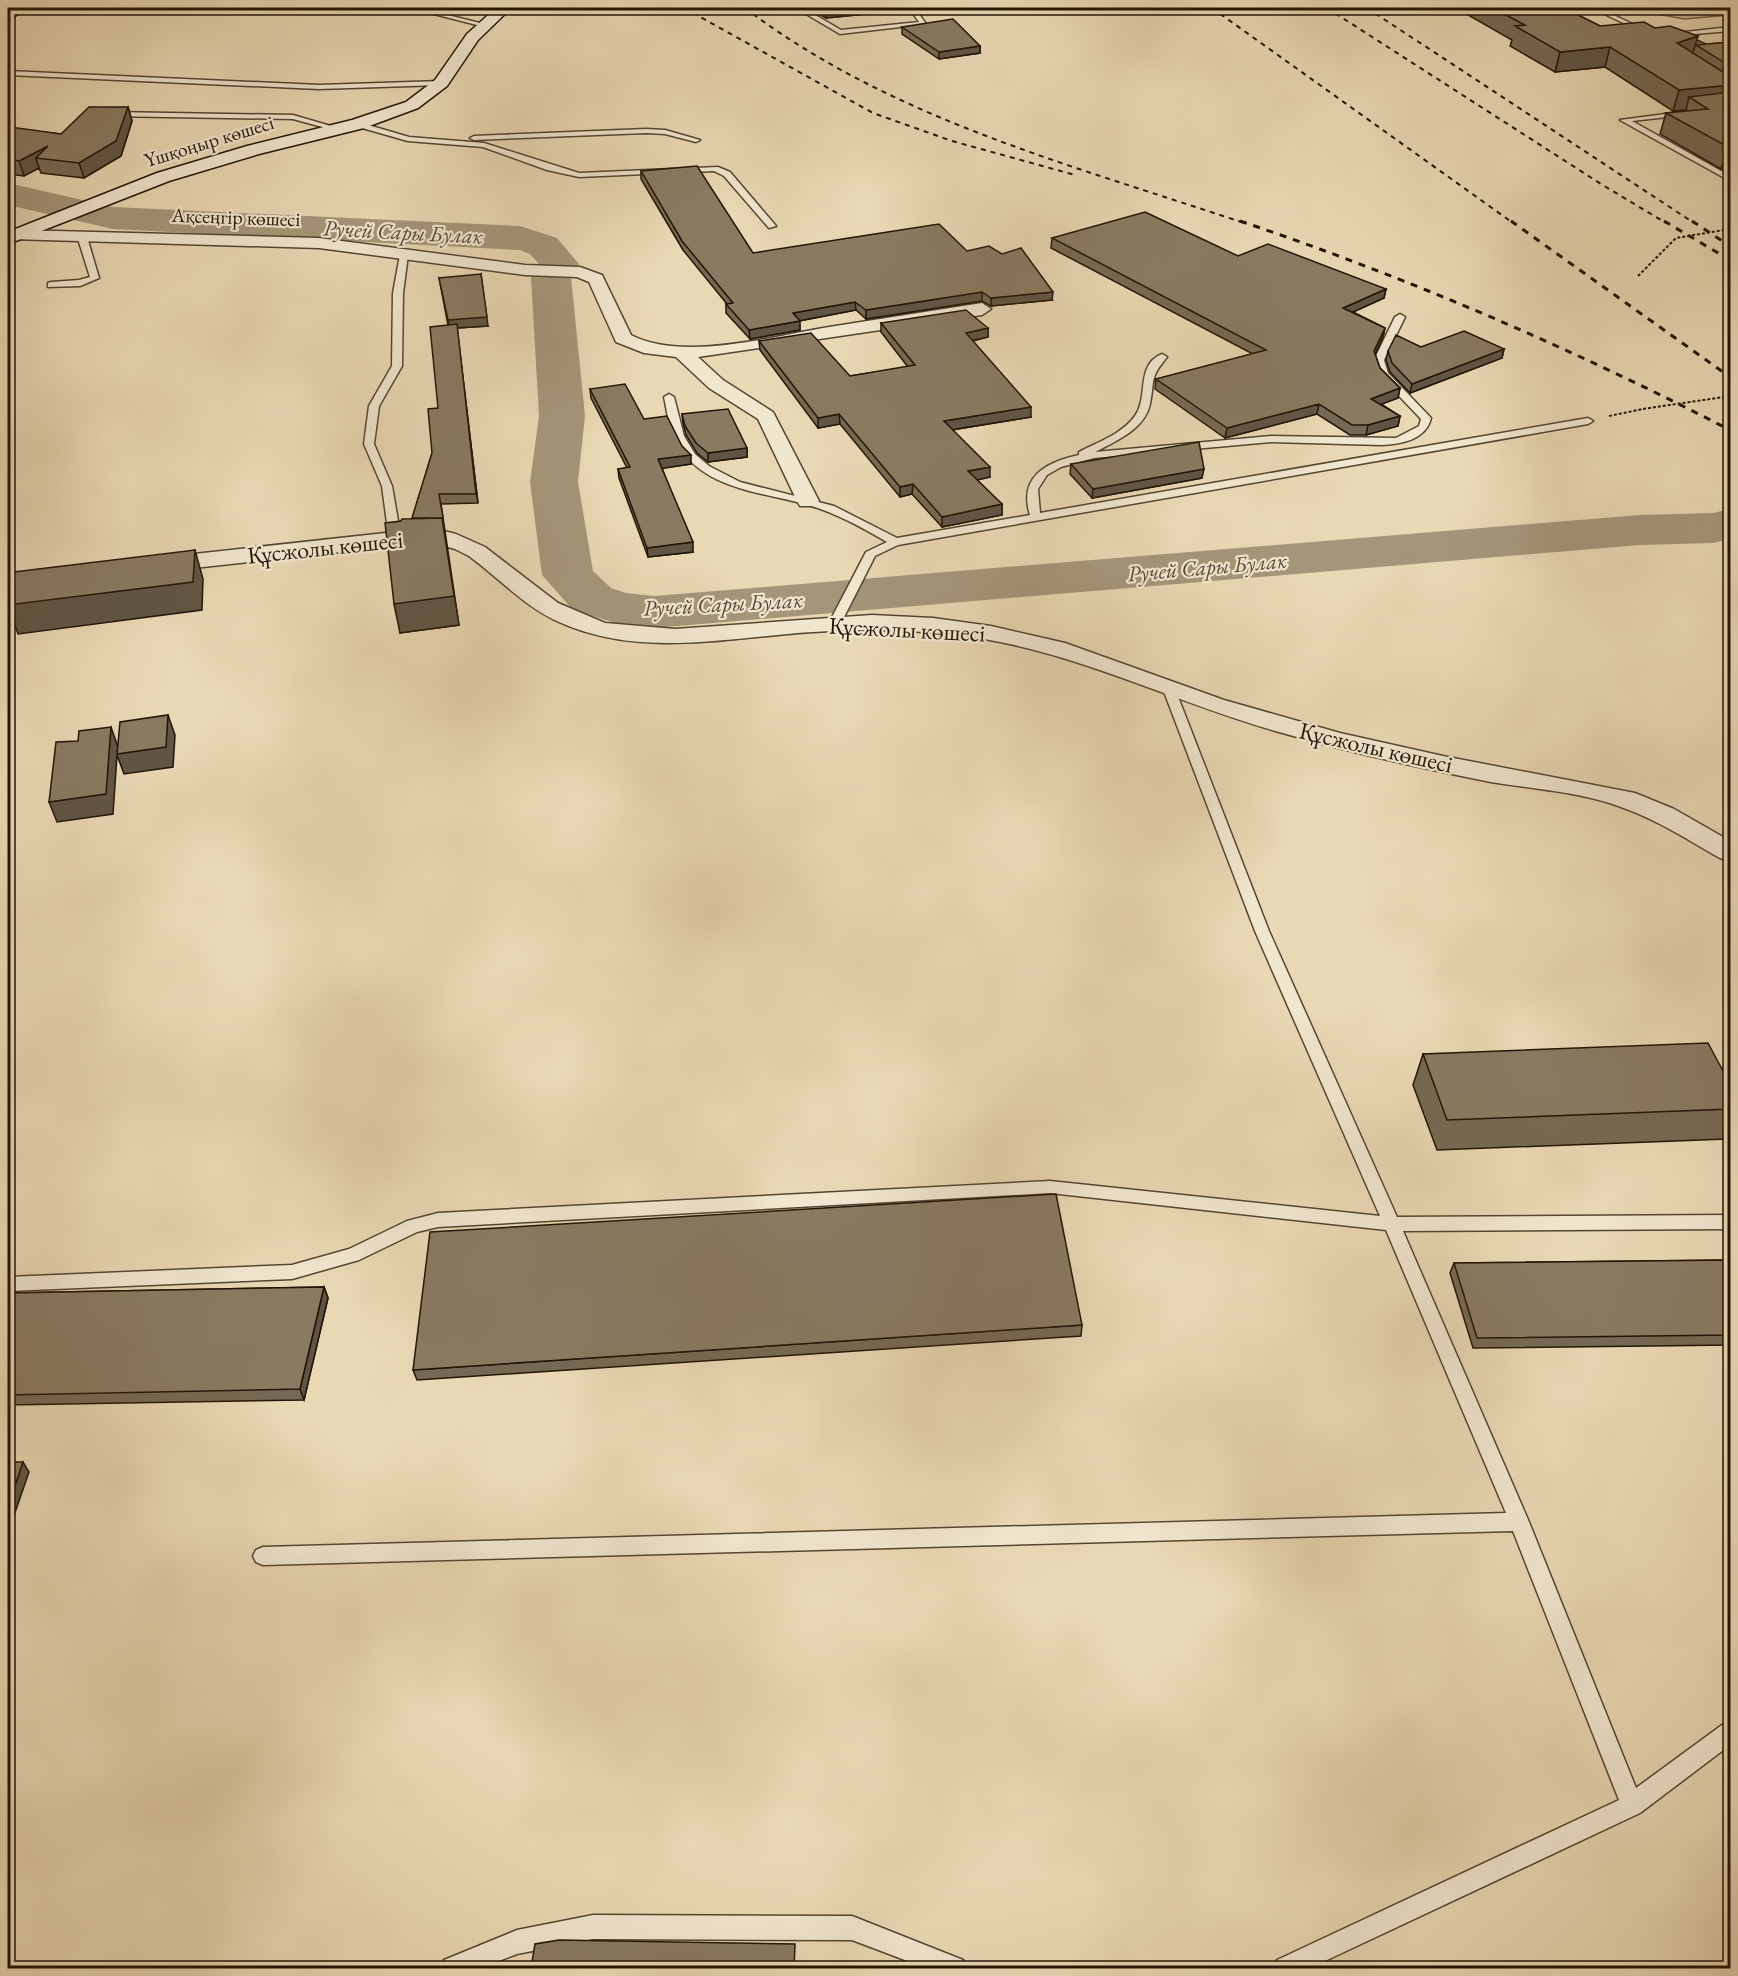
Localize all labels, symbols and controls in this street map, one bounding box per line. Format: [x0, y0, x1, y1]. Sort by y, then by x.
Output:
street label: Үшқоңыр көшесі [141, 109, 277, 173]
street label: Ақсеңгір көшесі [170, 202, 301, 232]
water label: Ручей Сары Булак [322, 213, 484, 251]
street label: Құсжолы көшесі [245, 523, 405, 571]
water label: Ручей Сары Булак [1126, 546, 1289, 588]
water label: Ручей Сары Булак [642, 585, 804, 623]
street label: Құсжолы көшесі [828, 609, 986, 649]
street label: Құсжолы көшесі [1296, 714, 1456, 780]

